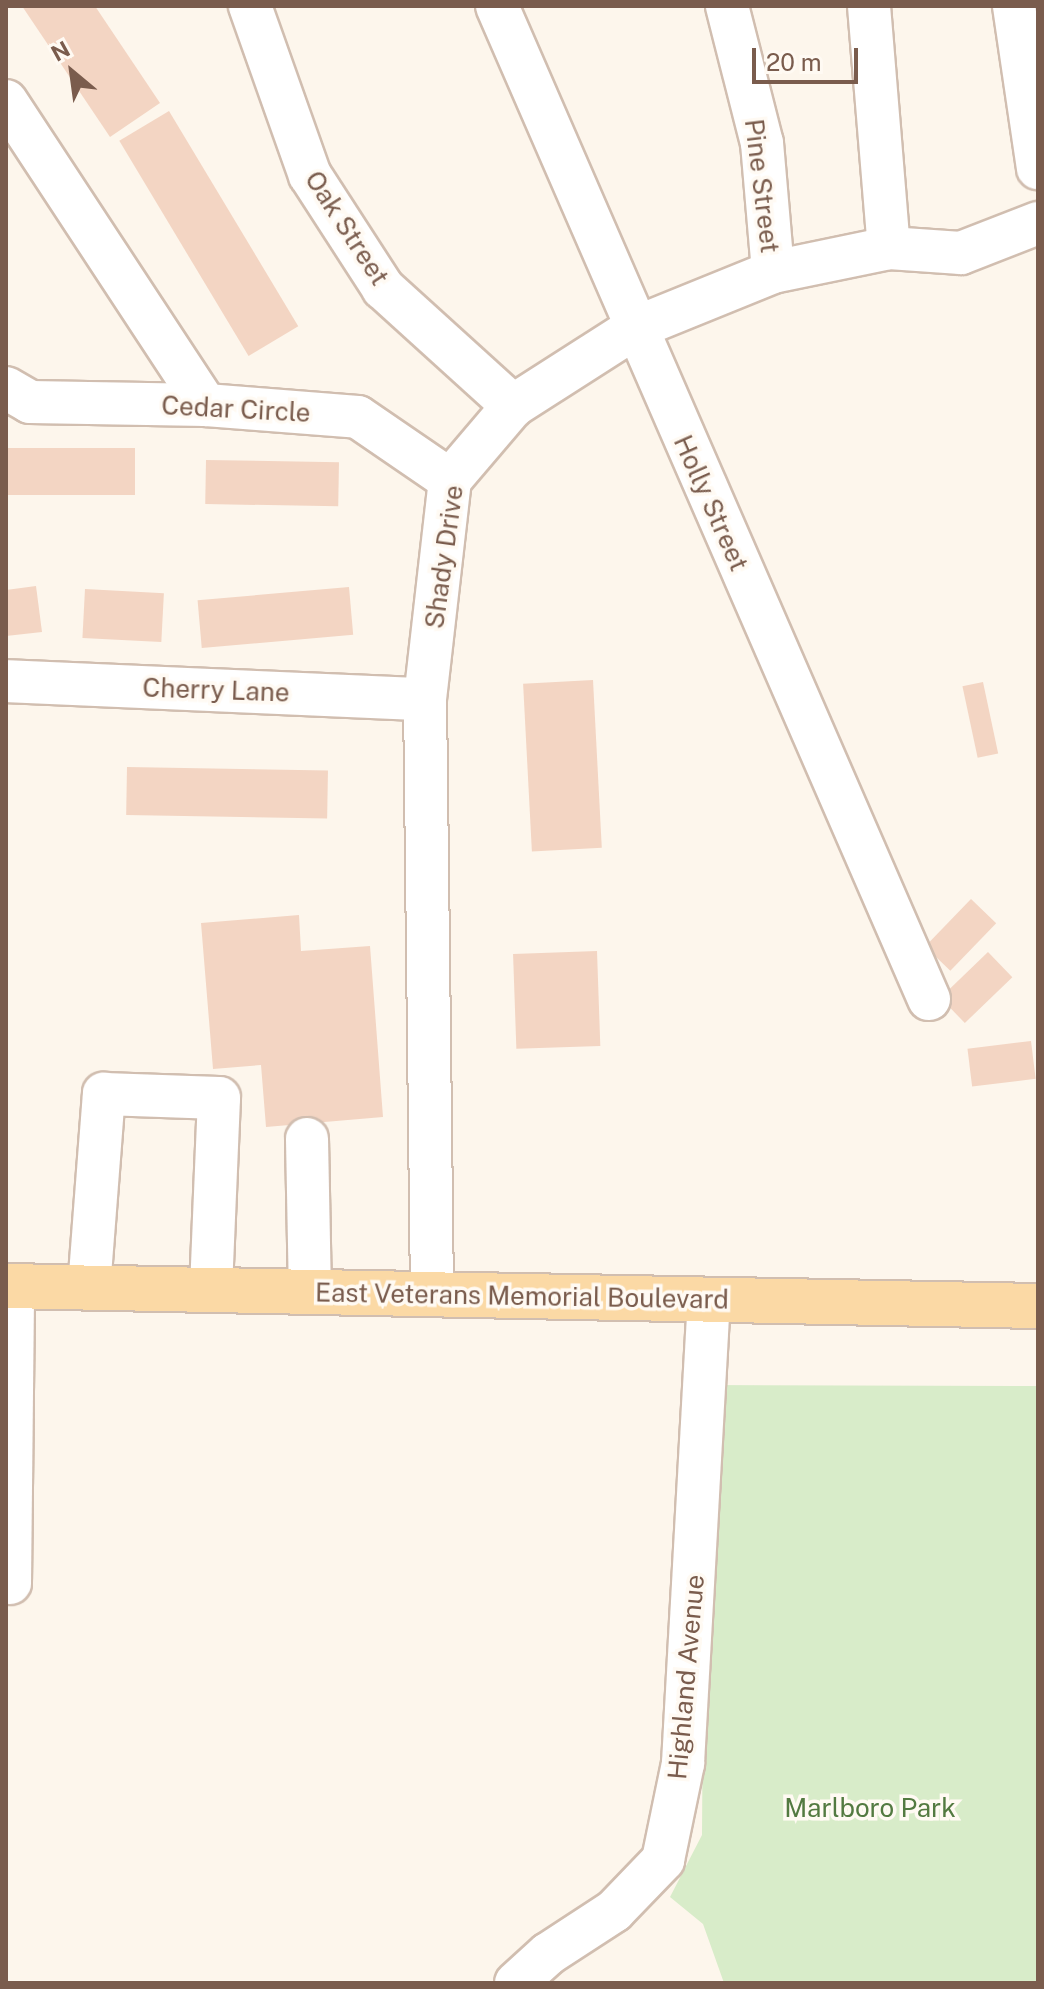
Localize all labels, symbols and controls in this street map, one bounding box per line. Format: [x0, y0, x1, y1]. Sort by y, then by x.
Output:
north arrow [32, 32, 112, 112]
scale bar [756, 32, 862, 82]
text: N [47, 35, 74, 67]
text: 20 m [766, 48, 822, 76]
street label: Pine Street [738, 117, 786, 255]
street label: Oak Street [299, 165, 395, 291]
street label: Cedar Circle [161, 390, 311, 428]
street label: Holly Street [667, 430, 755, 576]
street label: Shady Drive [418, 483, 470, 631]
street label: Cherry Lane [142, 672, 290, 708]
street label: East Veterans Memorial Boulevard [314, 1277, 730, 1315]
street label: Highland Avenue [661, 1573, 711, 1781]
park label: Marlboro Park [784, 1792, 956, 1824]

